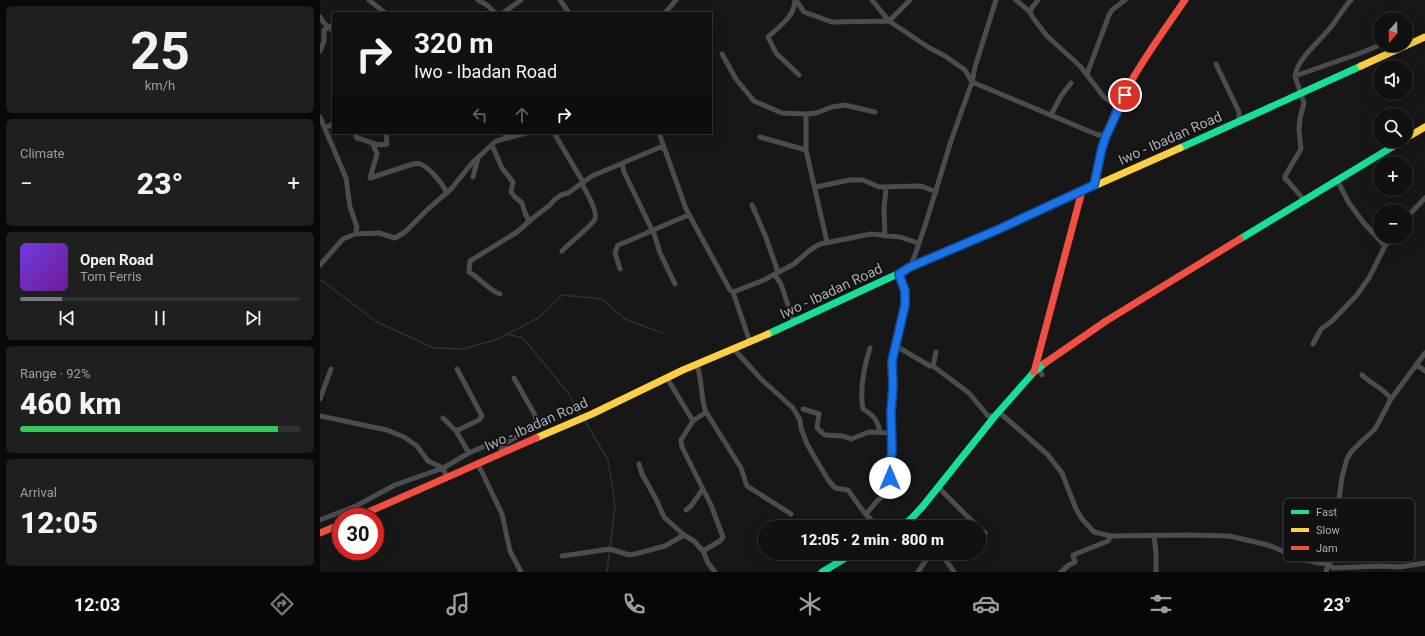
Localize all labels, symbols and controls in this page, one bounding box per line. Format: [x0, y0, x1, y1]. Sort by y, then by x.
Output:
north arrow [1373, 12, 1413, 52]
map controls [1373, 12, 1413, 244]
text: 25 [130, 21, 190, 82]
text: 320 m [414, 27, 493, 60]
icon: right [348, 28, 400, 80]
button: sound [1373, 60, 1413, 100]
text: Iwo - Ibadan Road [414, 61, 557, 82]
text: km/h [145, 78, 175, 93]
pin [1108, 78, 1142, 112]
icon: arrive [1114, 84, 1136, 106]
icon: left [469, 104, 491, 126]
icon: ahead [511, 104, 533, 126]
icon: right [553, 104, 575, 126]
street label: Iwo - Ibadan Road [1116, 108, 1224, 168]
button: search [1373, 108, 1413, 148]
text: Climate [20, 146, 64, 161]
button: + [1373, 156, 1413, 196]
text: 23° [137, 166, 183, 201]
text: − [20, 171, 33, 196]
text: + [288, 171, 300, 196]
button: − [1373, 204, 1413, 244]
text: Open Road [80, 251, 154, 269]
street label: Iwo - Ibadan Road [777, 260, 885, 322]
text: Tom Ferris [80, 269, 142, 284]
icon: previous [56, 307, 78, 329]
icon: pause [149, 307, 171, 329]
icon: next [242, 307, 264, 329]
text: Range · 92% [20, 366, 90, 381]
text: 460 km [20, 386, 122, 421]
street label: Iwo - Ibadan Road [482, 394, 590, 454]
position arrow [869, 457, 911, 499]
text: Arrival [20, 485, 57, 500]
legend [1283, 498, 1415, 562]
text: 12:05 [20, 505, 98, 540]
text: Fast [1316, 506, 1338, 519]
speed limit sign: 30 [332, 508, 384, 560]
text: Slow [1316, 524, 1340, 537]
text: 12:05 · 2 min · 800 m [800, 531, 944, 549]
text: Jam [1316, 542, 1338, 555]
icon: directions [268, 590, 296, 618]
icon: music [444, 590, 472, 618]
icon: phone [620, 590, 648, 618]
icon: climate [796, 590, 824, 618]
icon: car [972, 590, 1000, 618]
icon: filters [1147, 590, 1175, 618]
text: 12:03 [74, 594, 120, 615]
text: 23° [1323, 594, 1351, 615]

